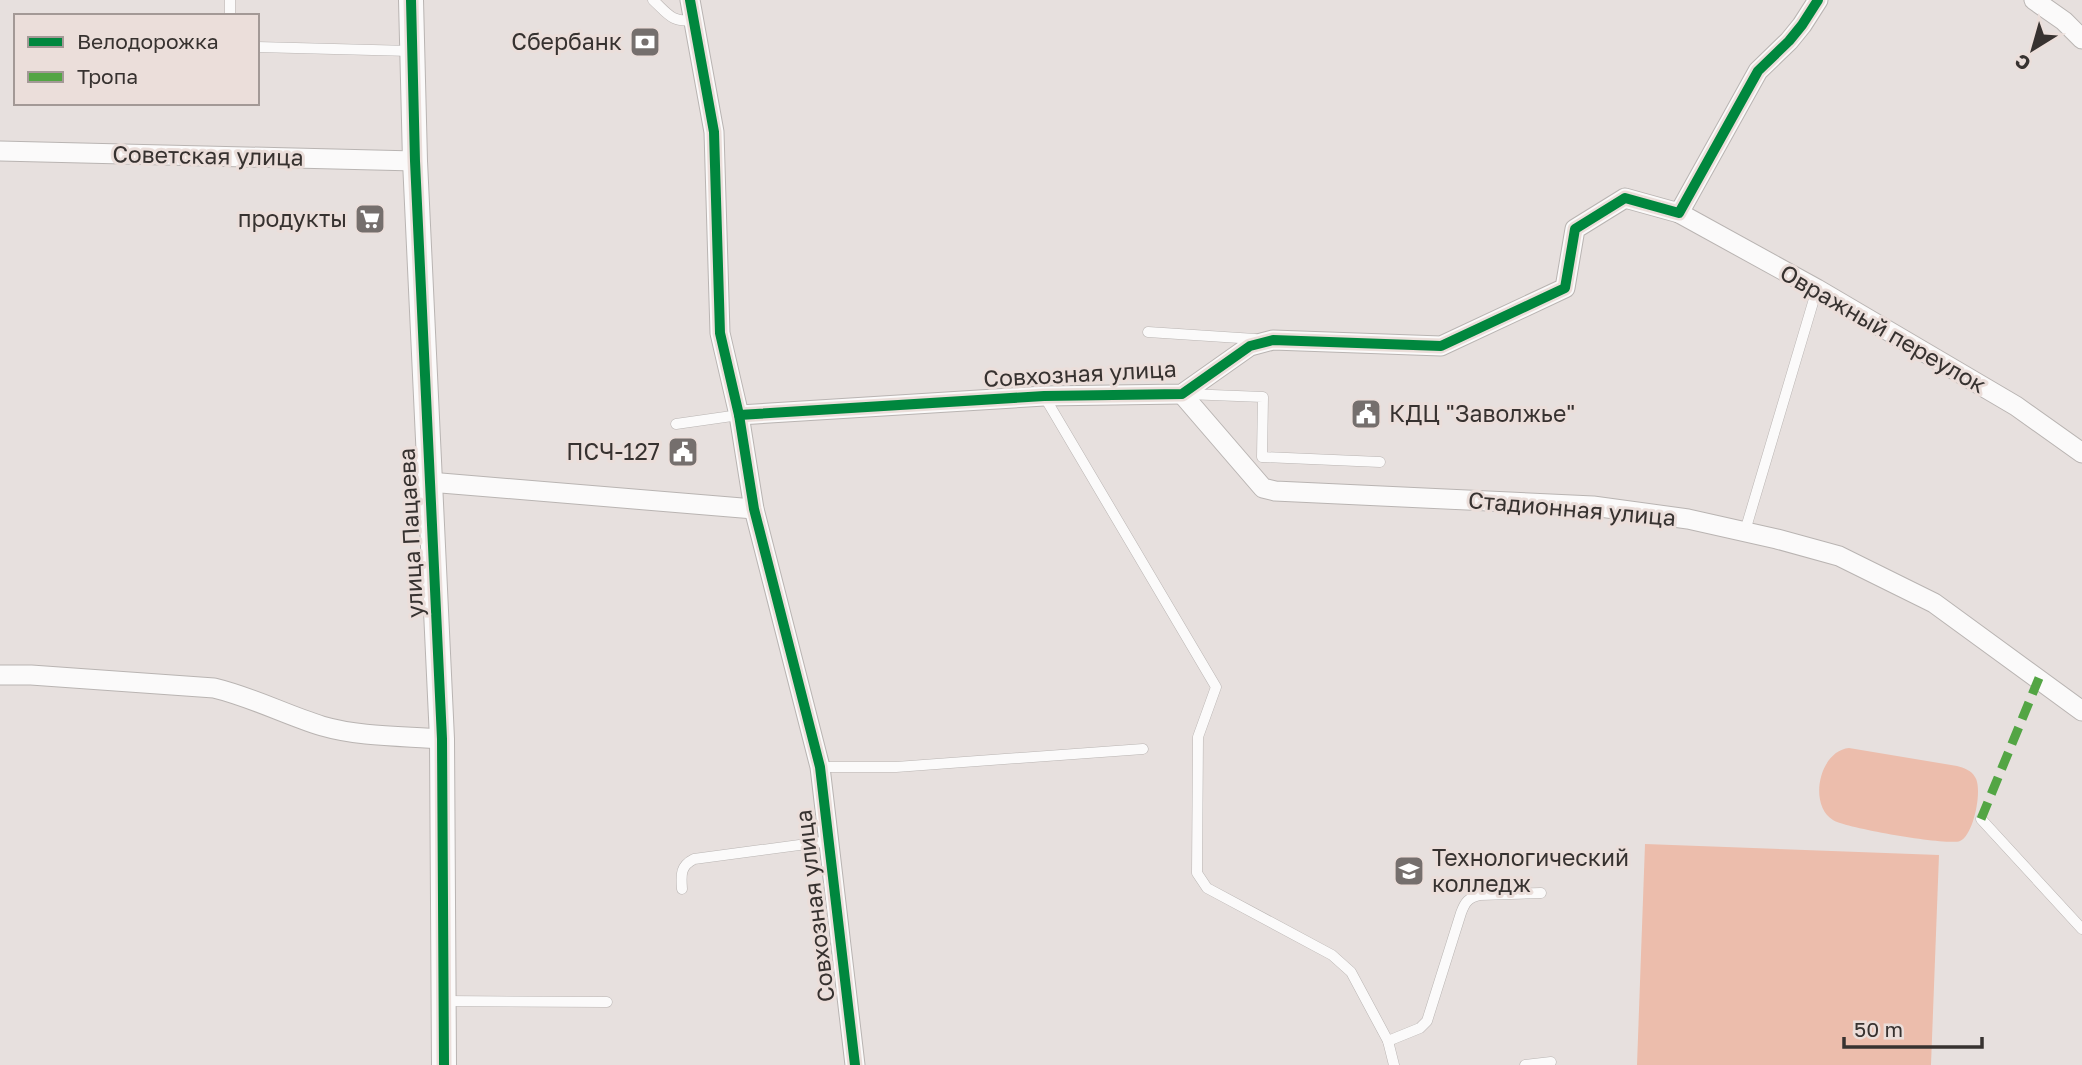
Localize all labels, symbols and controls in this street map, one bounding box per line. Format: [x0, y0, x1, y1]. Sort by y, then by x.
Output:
legend [14, 14, 259, 105]
north arrow [1998, 14, 2068, 84]
bank icon: Сбербанк [628, 25, 662, 59]
place label: Сбербанк [511, 27, 622, 55]
text: Велодорожка [77, 28, 219, 54]
text: С [2010, 50, 2035, 76]
text: Тропа [77, 63, 138, 89]
street label: Советская улица [112, 139, 304, 171]
supermarket icon: продукты [353, 202, 387, 236]
place label: продукты [238, 204, 347, 232]
street label: Овражный переулок [1776, 258, 1991, 399]
street label: Совхозная улица [983, 354, 1177, 392]
public building icon: КДЦ "Заволжье" [1349, 397, 1383, 431]
place label: КДЦ "Заволжье" [1389, 399, 1575, 427]
public building icon: ПСЧ-127 [666, 435, 700, 469]
place label: ПСЧ-127 [566, 437, 660, 465]
street label: улица Пацаева [392, 447, 428, 619]
street label: Стадионная улица [1467, 485, 1677, 531]
street label: Совхозная улица [788, 808, 840, 1004]
place label: Технологический колледж [1432, 843, 1629, 897]
school or university icon: Технологический колледж [1392, 854, 1426, 888]
scale bar [1844, 1006, 1982, 1050]
text: 50 m [1854, 1016, 1903, 1042]

